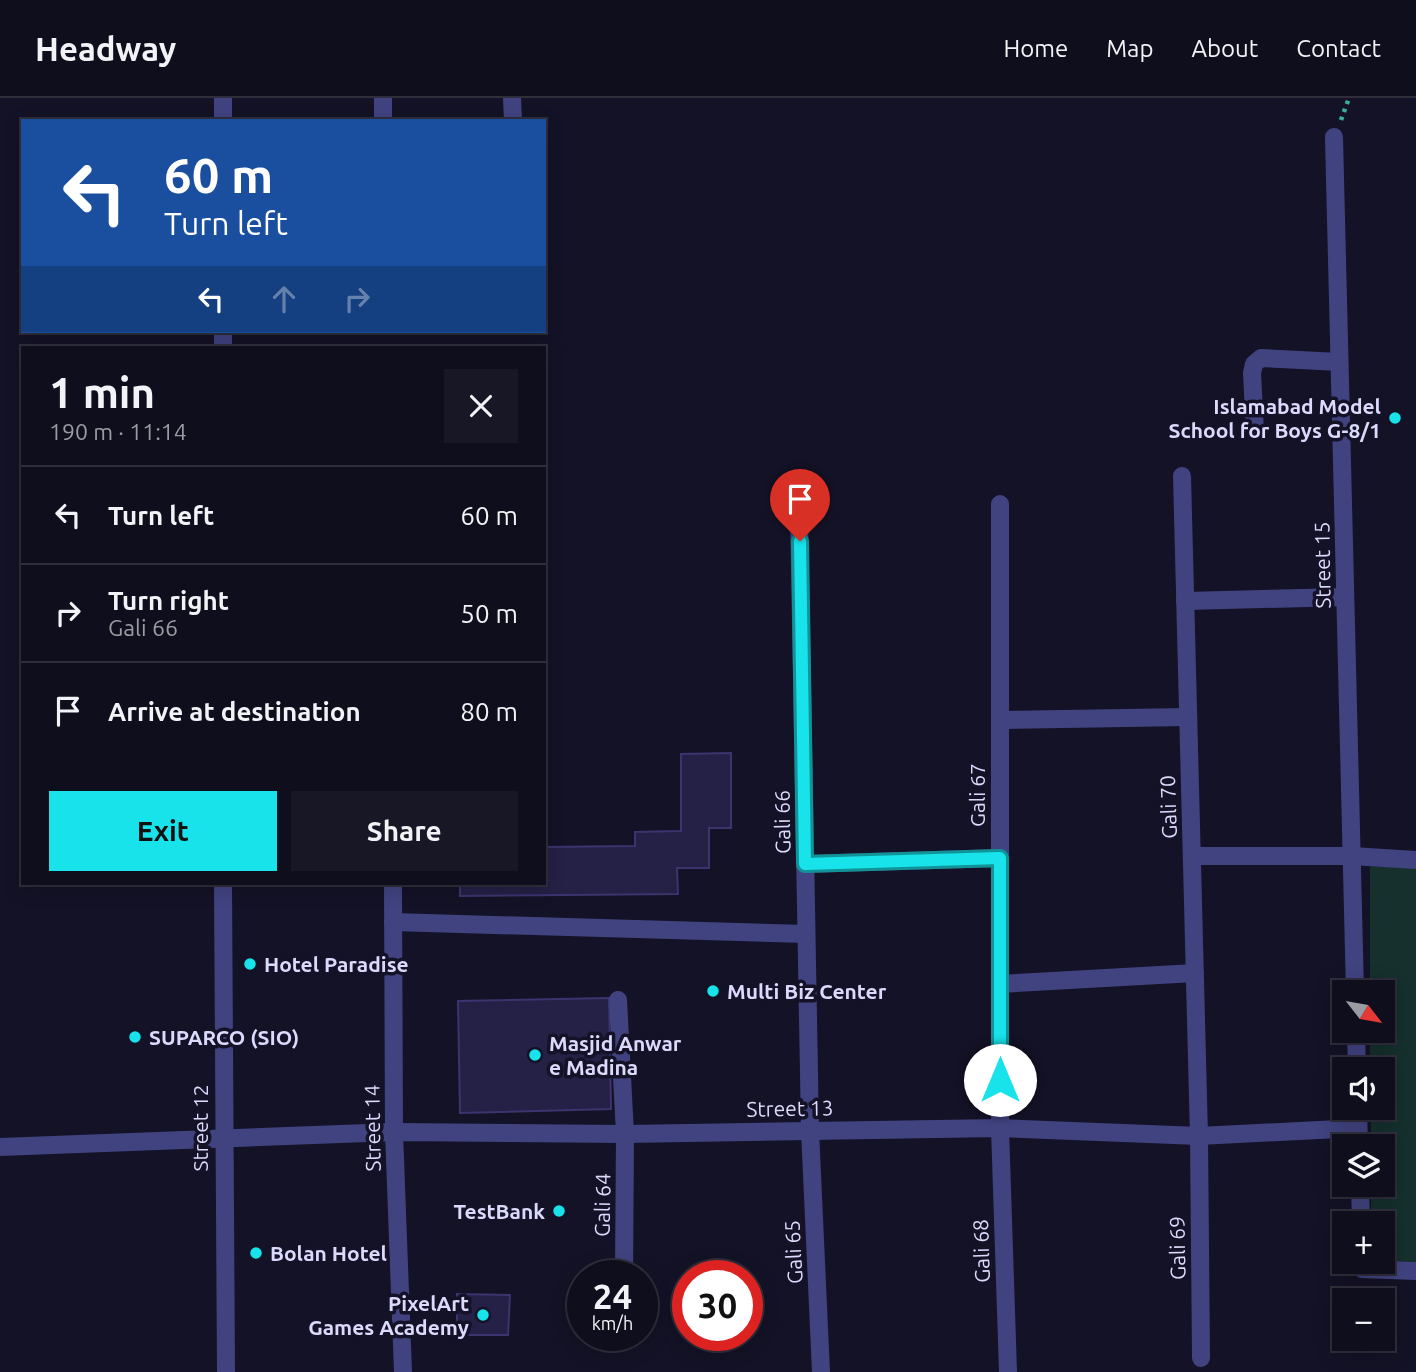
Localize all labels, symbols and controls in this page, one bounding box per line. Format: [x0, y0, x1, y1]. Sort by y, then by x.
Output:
text: Headway [35, 30, 176, 67]
text: Home [1003, 35, 1068, 62]
text: Map [1106, 35, 1153, 62]
text: About [1191, 35, 1258, 62]
text: Contact [1296, 35, 1381, 62]
icon: left [49, 147, 140, 238]
text: 60 m [164, 147, 273, 202]
text: Turn left [164, 205, 288, 241]
icon: left [192, 280, 230, 318]
icon: ahead [265, 280, 303, 318]
icon: right [338, 280, 376, 318]
text: 1 min [49, 369, 155, 416]
button: close [444, 369, 518, 443]
place label: Islamabad Model School for Boys G-8/1 [1169, 394, 1381, 442]
marker: Islamabad Model School for Boys G-8/1 [1387, 410, 1403, 426]
text: 190 m · 11:14 [49, 419, 187, 444]
pin [770, 469, 830, 541]
icon: arrive [781, 480, 819, 518]
icon: left [49, 496, 87, 534]
text: Turn left [108, 501, 214, 530]
text: 60 m [460, 501, 518, 530]
street label: Street 15 [1309, 521, 1335, 609]
text: Turn right [108, 586, 229, 615]
icon: right [49, 594, 87, 632]
text: 50 m [460, 599, 518, 628]
text: Gali 66 [108, 615, 178, 640]
icon: arrive [49, 692, 87, 730]
text: Arrive at destination [108, 697, 361, 726]
text: 80 m [460, 697, 518, 726]
street label: Gali 67 [965, 763, 989, 827]
street label: Gali 70 [1155, 775, 1181, 839]
street label: Gali 66 [769, 790, 795, 854]
button: Exit [49, 791, 277, 871]
button: Share [291, 791, 518, 871]
place label: Hotel Paradise [264, 952, 409, 976]
marker: Hotel Paradise [242, 956, 258, 972]
place label: Multi Biz Center [727, 979, 887, 1003]
north arrow [1332, 980, 1395, 1043]
map controls [1332, 980, 1395, 1351]
marker: Multi Biz Center [705, 983, 721, 999]
place label: SUPARCO (SIO) [149, 1025, 299, 1049]
marker: SUPARCO (SIO) [127, 1029, 143, 1045]
place label: Masjid Anwar e Madina [549, 1031, 682, 1079]
position arrow [963, 1043, 1037, 1117]
marker: Masjid Anwar e Madina [527, 1047, 543, 1063]
button: sound [1332, 1057, 1395, 1120]
street label: Street 12 [188, 1084, 212, 1172]
street label: Street 14 [359, 1084, 385, 1172]
street label: Street 13 [746, 1095, 834, 1121]
button: layers [1332, 1134, 1395, 1197]
street label: Gali 64 [589, 1173, 615, 1237]
place label: TestBank [453, 1199, 545, 1223]
marker: TestBank [551, 1203, 567, 1219]
button: + [1332, 1211, 1395, 1274]
street label: Gali 69 [1164, 1216, 1190, 1280]
street label: Gali 68 [968, 1219, 994, 1283]
street label: Gali 65 [779, 1220, 807, 1284]
place label: Bolan Hotel [270, 1241, 387, 1265]
marker: Bolan Hotel [248, 1245, 264, 1261]
speed limit sign: 30 [672, 1260, 763, 1351]
text: 24 [593, 1276, 632, 1316]
button: − [1332, 1288, 1395, 1351]
place label: PixelArt Games Academy [308, 1291, 469, 1339]
marker: PixelArt Games Academy [475, 1307, 491, 1323]
text: km/h [592, 1313, 633, 1333]

